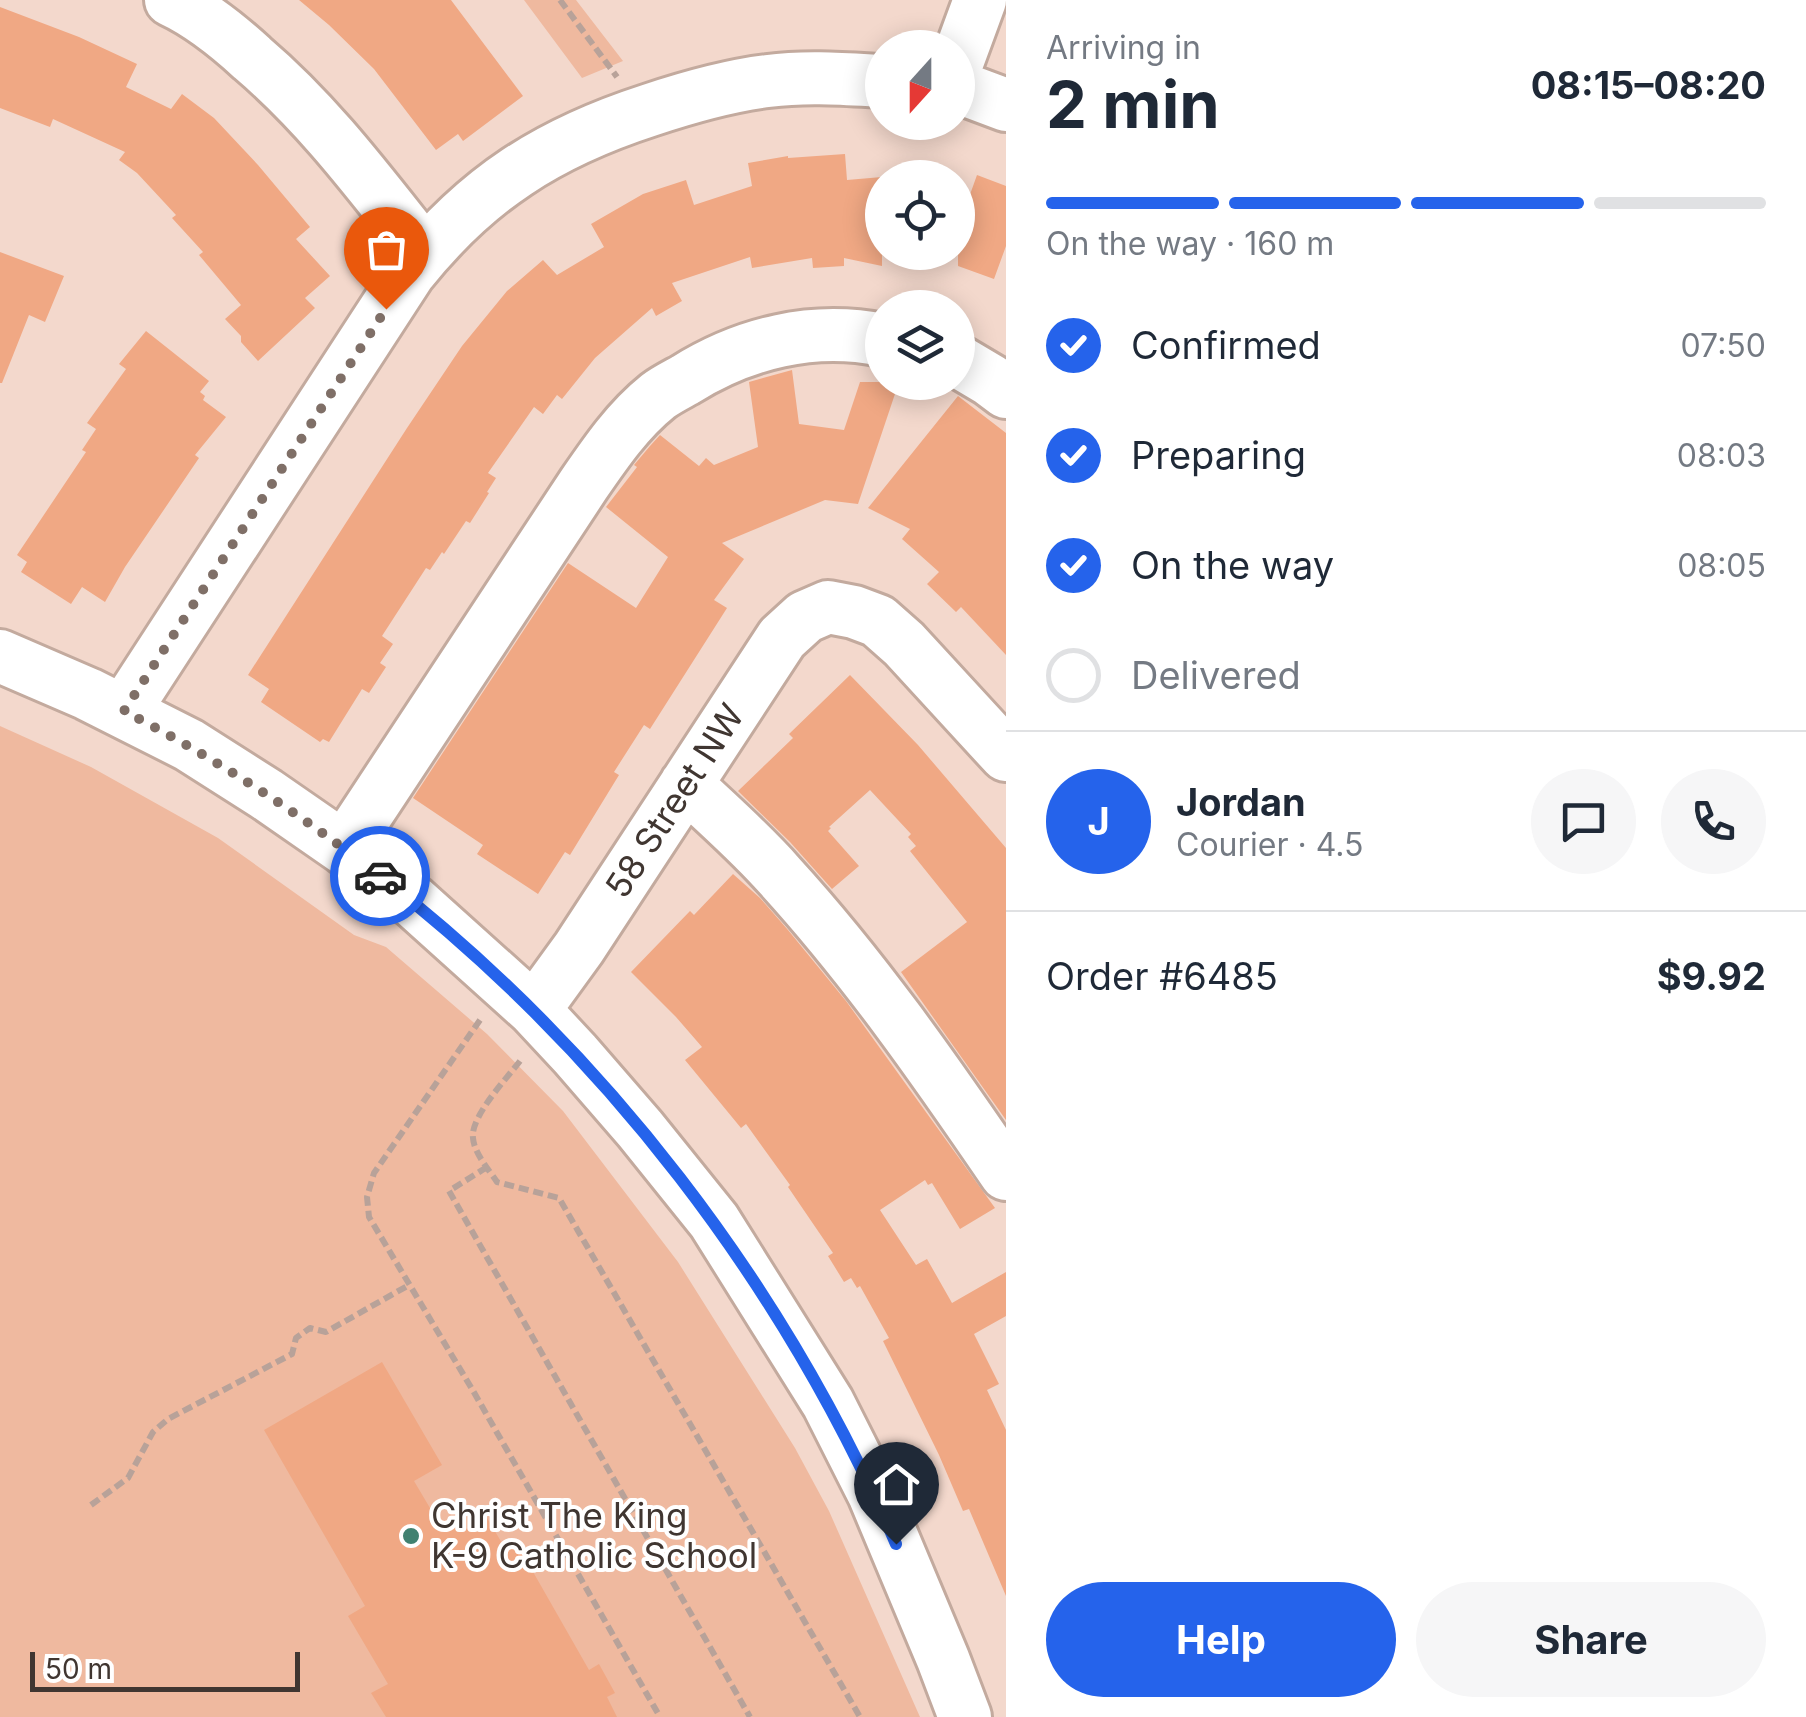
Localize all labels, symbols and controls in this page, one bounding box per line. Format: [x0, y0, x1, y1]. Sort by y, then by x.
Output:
text: Arriving in [1046, 28, 1201, 67]
north arrow [865, 30, 975, 140]
map controls [865, 30, 975, 400]
text: 08:15–08:20 [1531, 62, 1766, 108]
text: 2 min [1046, 65, 1220, 144]
button: locate [865, 160, 975, 270]
pin [344, 207, 429, 310]
icon: bag [359, 222, 414, 277]
text: On the way · 160 m [1046, 224, 1334, 263]
button: layers [865, 290, 975, 400]
icon: check [1046, 318, 1101, 373]
text: Confirmed [1131, 322, 1321, 368]
text: 07:50 [1681, 326, 1766, 365]
icon: check [1046, 428, 1101, 483]
text: Preparing [1131, 432, 1306, 478]
text: 08:03 [1677, 436, 1766, 475]
icon: check [1046, 538, 1101, 593]
text: On the way [1131, 542, 1334, 588]
text: 08:05 [1677, 546, 1766, 585]
text: Delivered [1131, 652, 1301, 698]
street label: 58 Street NW [596, 696, 752, 905]
button: chat [1531, 769, 1636, 874]
button: phone [1661, 769, 1766, 874]
text: Jordan [1176, 779, 1306, 825]
text: J [1087, 798, 1110, 844]
text: Courier · 4.5 [1176, 825, 1364, 864]
courier [330, 826, 430, 926]
icon: car [353, 849, 408, 904]
text: Order #6485 [1046, 953, 1278, 999]
text: $9.92 [1657, 953, 1766, 999]
pin [854, 1442, 939, 1545]
icon: home [869, 1457, 924, 1512]
place label: Christ The King K-9 Catholic School [431, 1494, 757, 1576]
marker: Christ The King K-9 Catholic School [400, 1525, 422, 1547]
button: Help [1046, 1582, 1396, 1697]
button: Share [1416, 1582, 1766, 1697]
scale bar [30, 1647, 300, 1692]
text: 50 m [45, 1652, 112, 1686]

